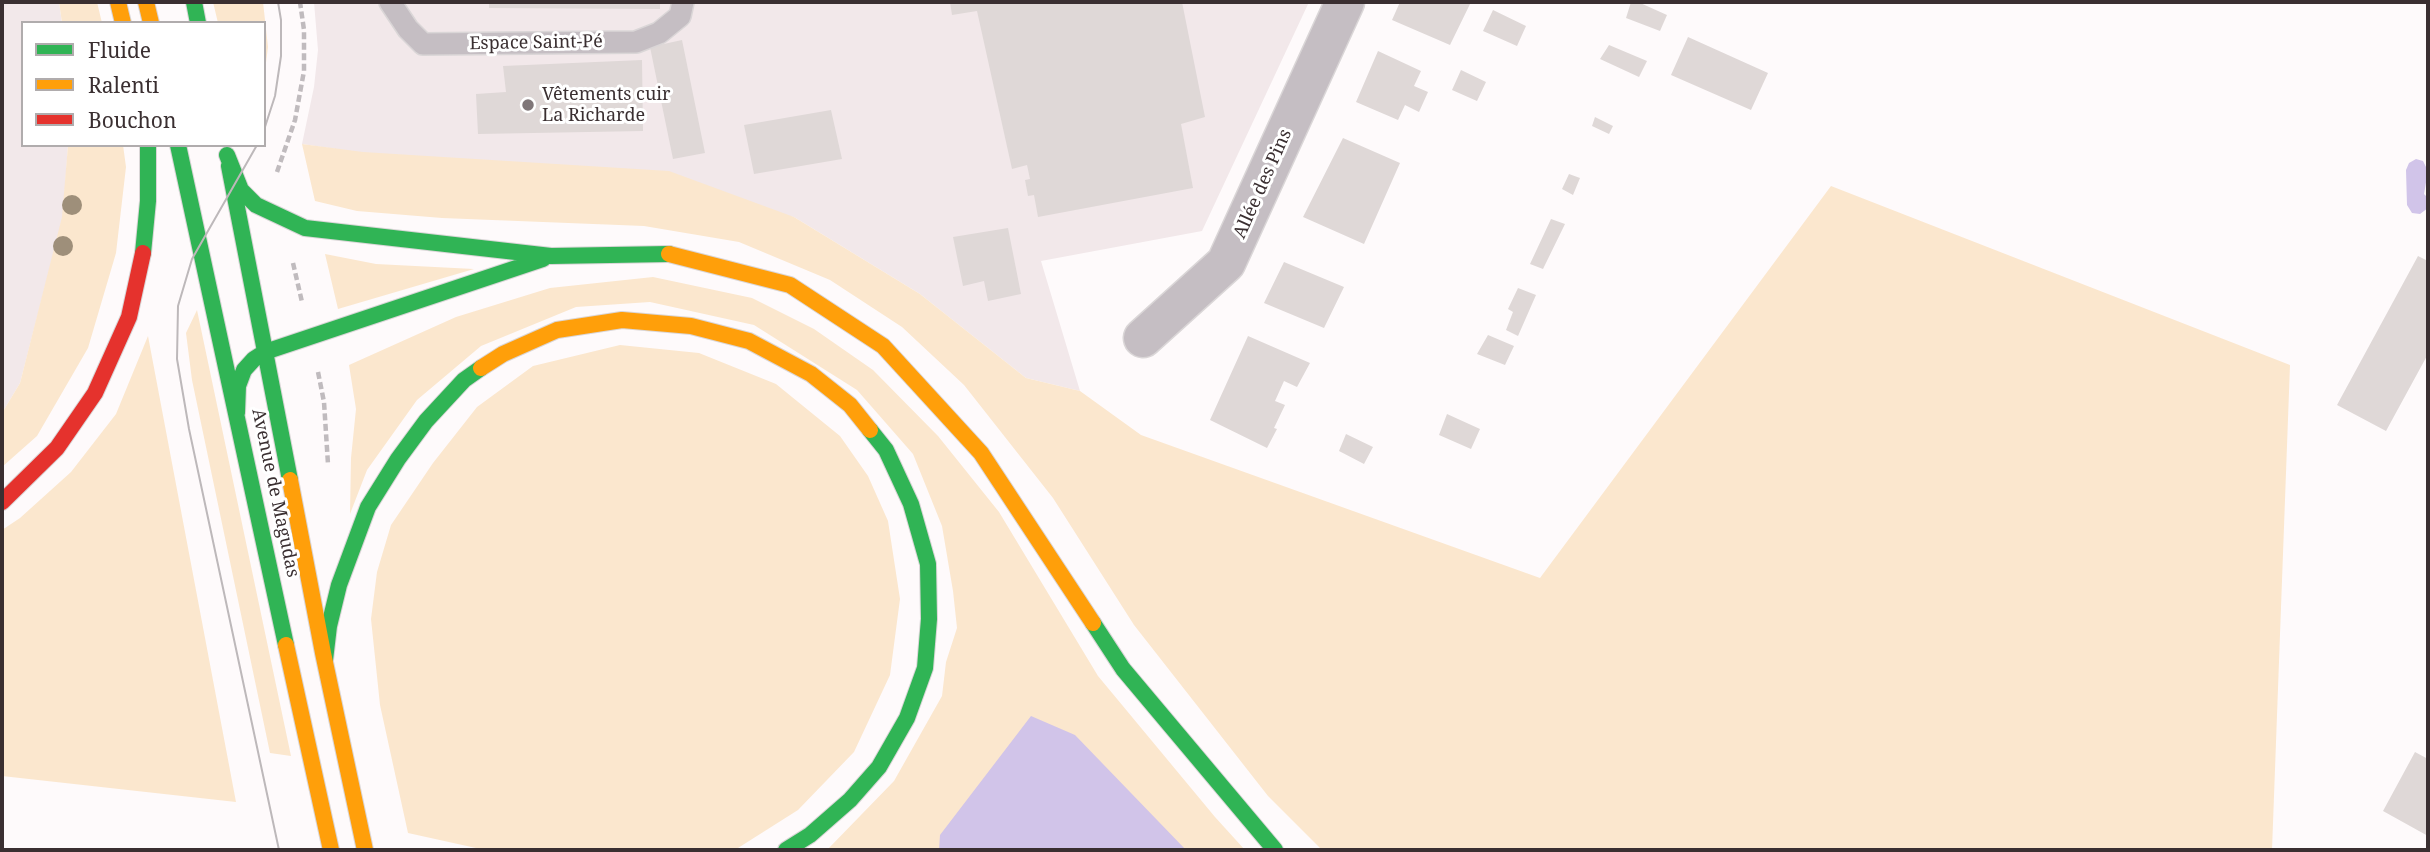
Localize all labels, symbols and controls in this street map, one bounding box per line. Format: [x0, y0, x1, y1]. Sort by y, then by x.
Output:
legend [21, 21, 266, 147]
street label: Espace Saint-Pé [469, 31, 603, 55]
text: Fluide [88, 36, 151, 64]
text: Ralenti [88, 71, 159, 99]
place label: Vêtements cuir La Richarde [542, 84, 671, 126]
marker: Vêtements cuir La Richarde [520, 97, 536, 113]
text: Bouchon [88, 106, 177, 134]
street label: Allée des Pins [1229, 126, 1297, 242]
street label: Avenue de Magudas [247, 407, 303, 579]

